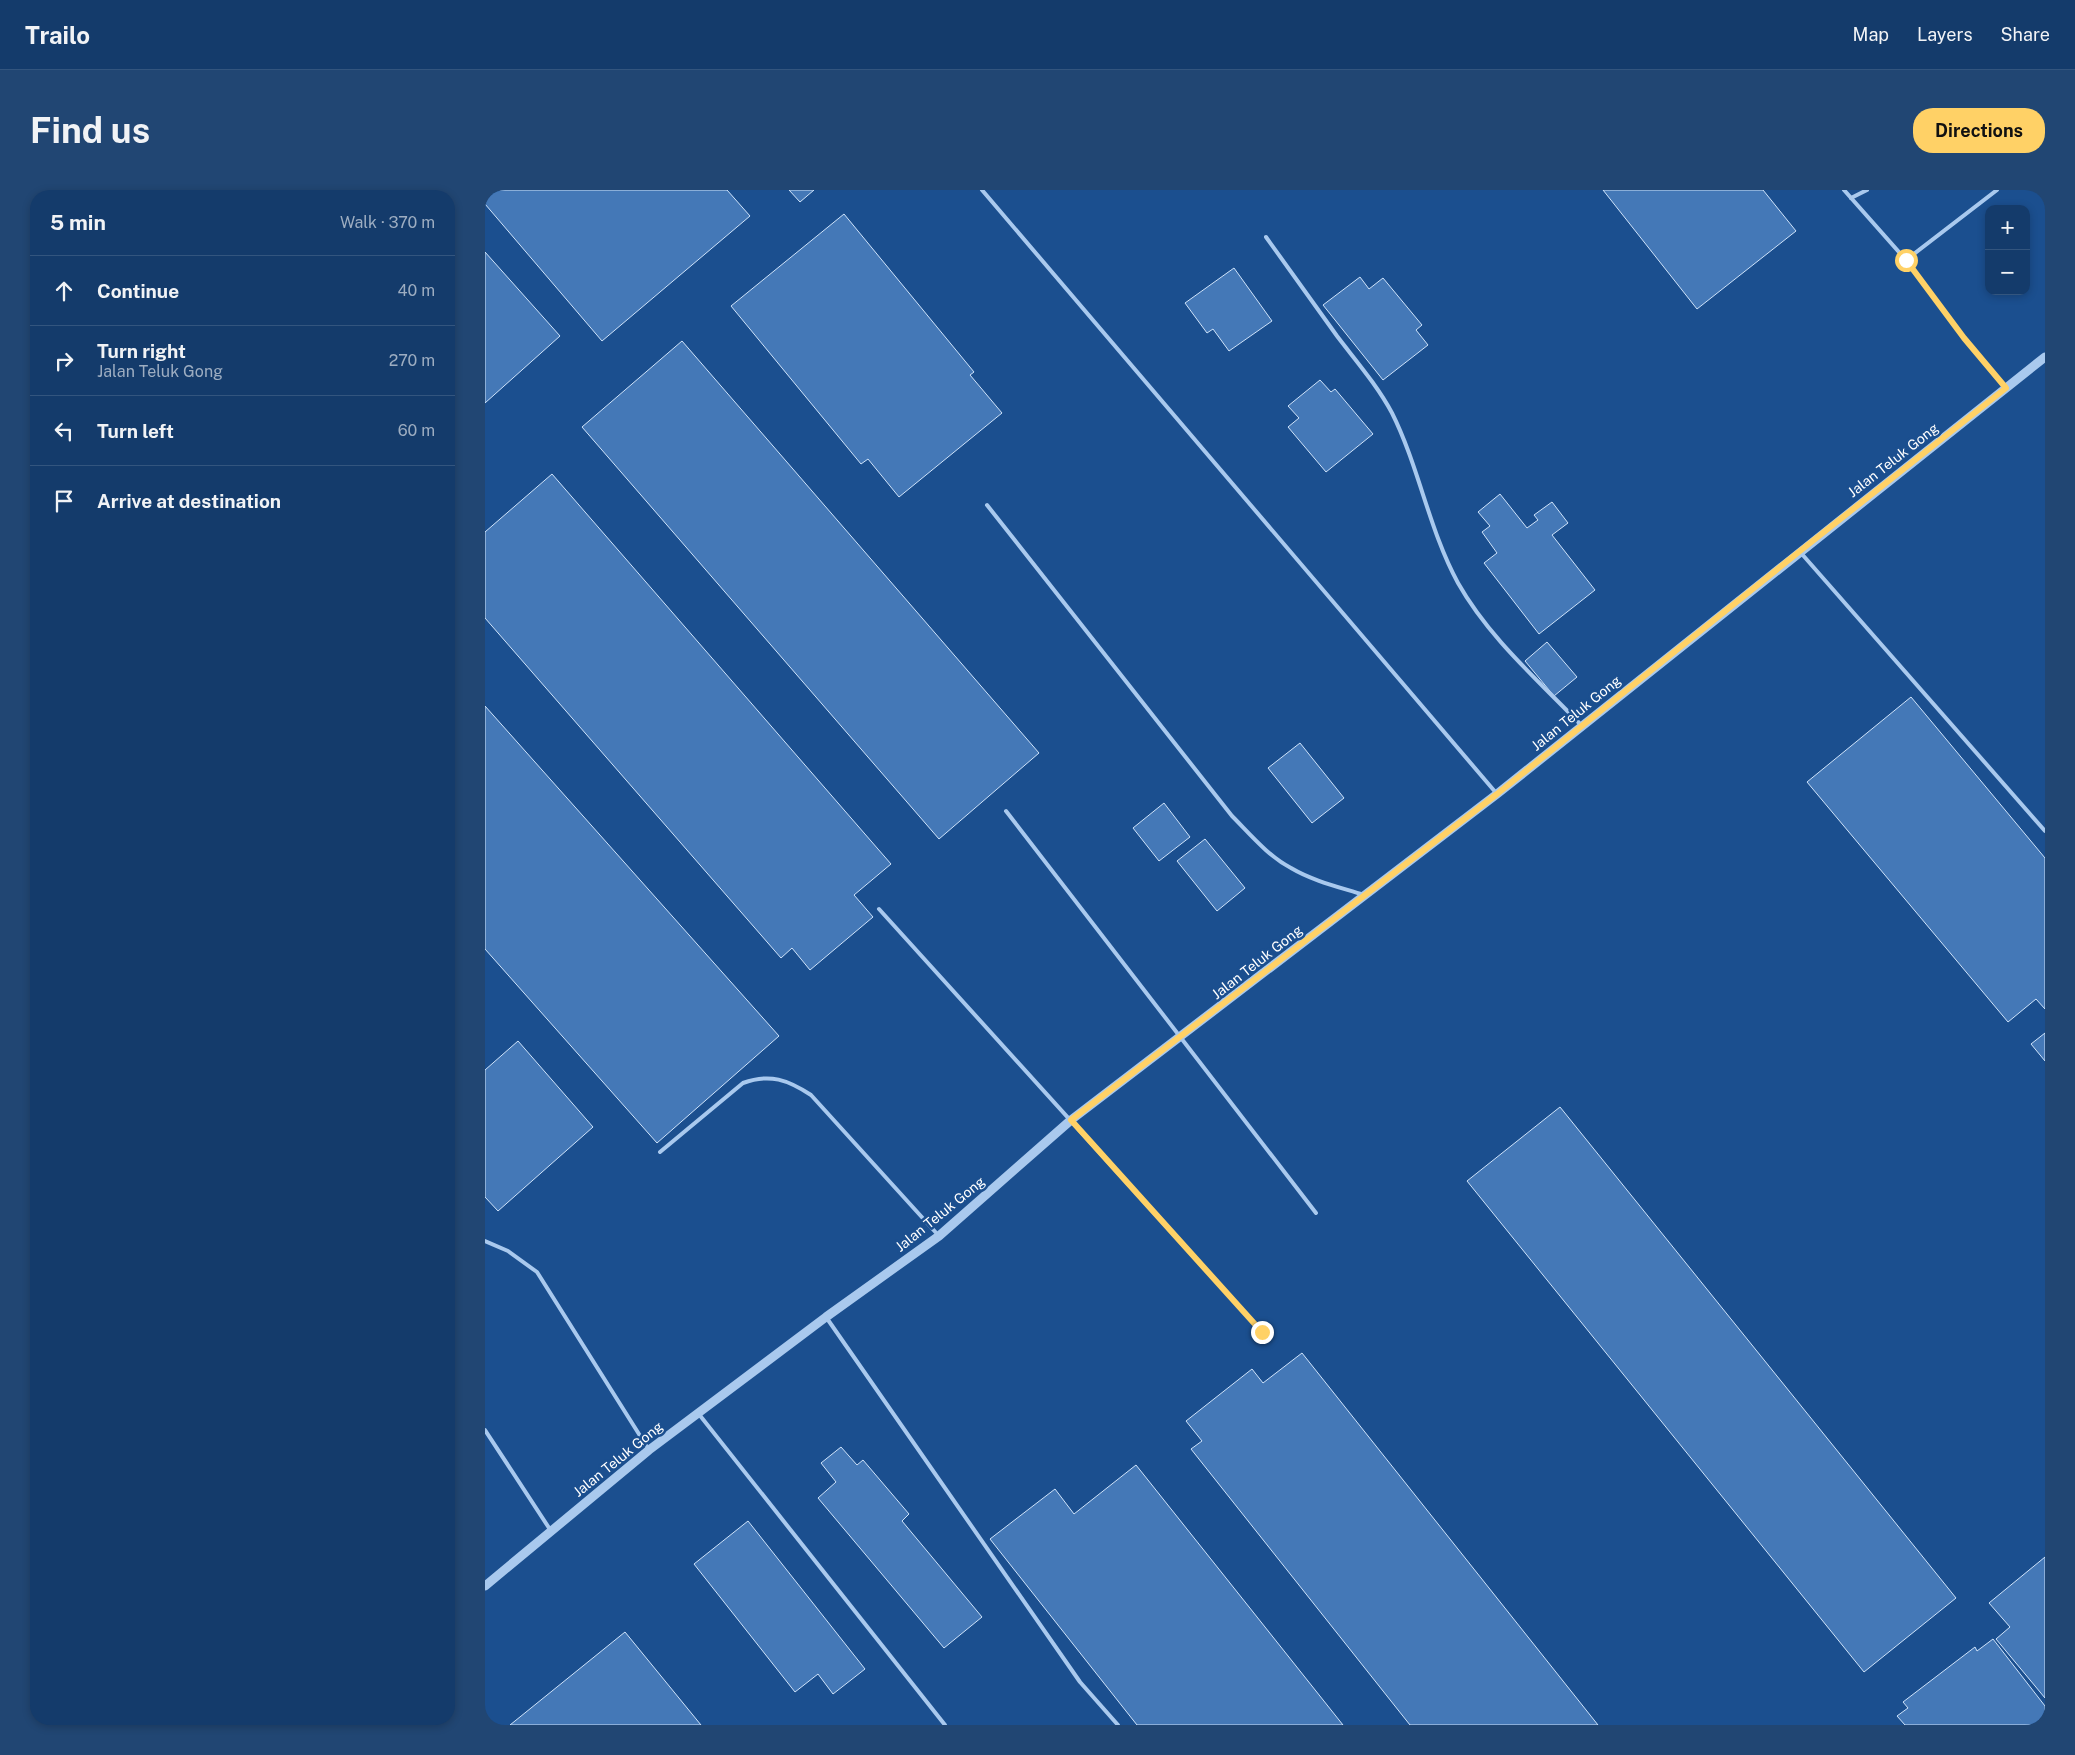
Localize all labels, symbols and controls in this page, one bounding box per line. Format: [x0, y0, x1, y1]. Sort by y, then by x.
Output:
text: Trailo [25, 21, 90, 49]
text: Map [1853, 24, 1889, 45]
text: Layers [1917, 24, 1973, 45]
text: Share [2001, 24, 2050, 45]
button: Directions [1913, 108, 2045, 153]
text: Find us [30, 110, 150, 151]
map controls [1985, 205, 2030, 295]
button: + [1985, 205, 2030, 250]
text: 5 min [50, 210, 106, 235]
text: Walk · 370 m [340, 213, 435, 232]
route start [1895, 249, 1918, 272]
button: − [1985, 250, 2030, 295]
icon: ahead [50, 277, 78, 305]
text: Continue [97, 280, 179, 302]
text: 40 m [397, 281, 435, 300]
text: Turn right [97, 340, 186, 362]
icon: right [50, 347, 78, 375]
text: 270 m [389, 351, 435, 370]
text: Jalan Teluk Gong [97, 362, 223, 381]
icon: left [50, 417, 78, 445]
text: Turn left [97, 420, 174, 442]
street label: Jalan Teluk Gong [1845, 420, 1942, 500]
text: 60 m [398, 421, 435, 440]
icon: arrive [50, 487, 78, 515]
text: Arrive at destination [97, 490, 281, 512]
street label: Jalan Teluk Gong [1528, 672, 1624, 754]
street label: Jalan Teluk Gong [1209, 922, 1306, 1002]
street label: Jalan Teluk Gong [892, 1173, 988, 1255]
route end [1251, 1321, 1274, 1344]
street label: Jalan Teluk Gong [570, 1418, 666, 1500]

